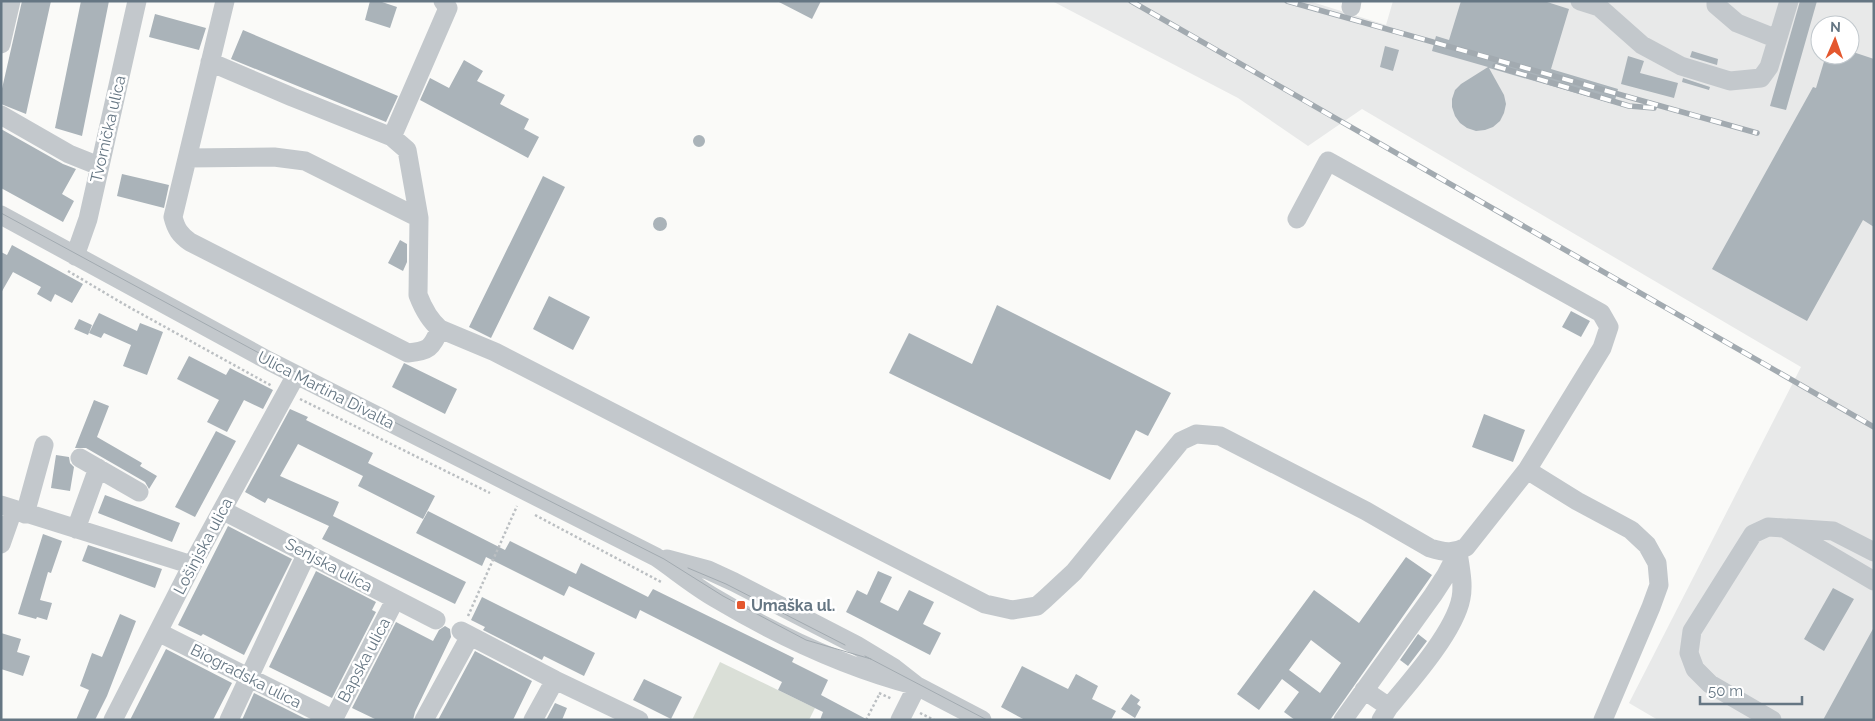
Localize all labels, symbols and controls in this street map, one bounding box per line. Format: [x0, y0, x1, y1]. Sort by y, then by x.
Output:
north arrow [1810, 15, 1860, 65]
text: N [1830, 19, 1841, 35]
street label: Tvornička ulica [86, 74, 130, 184]
street label: Ulica Martina Divalta [254, 347, 398, 433]
street label: Lošinjska ulica [170, 494, 236, 598]
street label: Senjska ulica [282, 534, 376, 596]
place label: Umaška ul. [751, 596, 835, 615]
marker: Umaška ul. [735, 599, 747, 611]
street label: Bapska ulica [334, 614, 394, 706]
street label: Biogradska ulica [187, 640, 305, 712]
scale bar [1700, 674, 1802, 706]
text: 50 m [1708, 682, 1743, 700]

